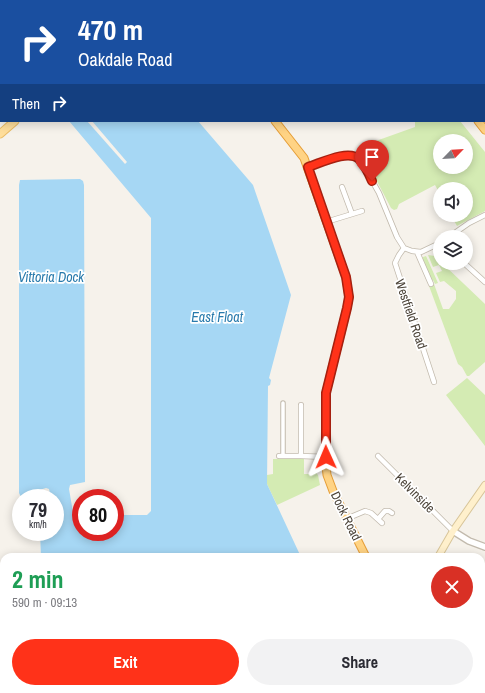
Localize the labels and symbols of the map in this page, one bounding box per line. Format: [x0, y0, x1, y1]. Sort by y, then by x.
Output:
north arrow [433, 134, 473, 174]
pin [355, 140, 389, 181]
water label: Vittoria Dock [18, 268, 85, 286]
street label: Westfield Road [391, 277, 431, 351]
water label: East Float [191, 308, 244, 326]
position arrow [305, 436, 347, 478]
street label: Kelvinside [391, 469, 439, 517]
speed limit sign: 80 [72, 489, 124, 541]
street label: Dock Road [327, 489, 365, 543]

